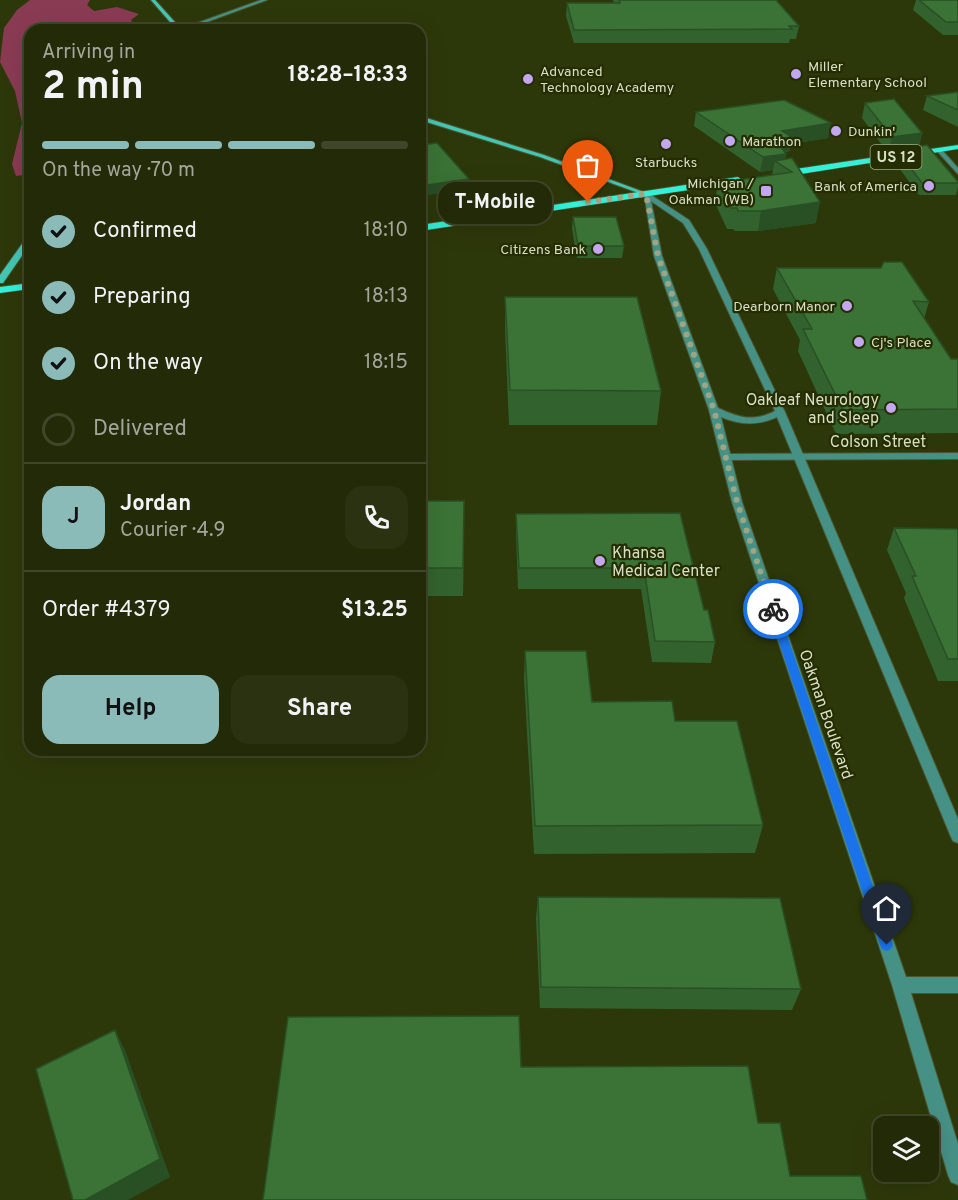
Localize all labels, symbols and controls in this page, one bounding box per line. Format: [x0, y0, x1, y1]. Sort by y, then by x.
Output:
text: Arriving in [42, 40, 135, 66]
place label: Miller Elementary School [808, 59, 927, 92]
text: 18:28–18:33 [287, 62, 408, 89]
text: 2 min [42, 64, 144, 113]
place label: Advanced Technology Academy [540, 64, 674, 97]
marker: Miller Elementary School [789, 67, 803, 81]
marker: Advanced Technology Academy [521, 72, 535, 86]
marker: Dunkin' [829, 124, 843, 138]
place label: Dunkin' [848, 124, 895, 141]
marker: Marathon [723, 134, 737, 148]
place label: Marathon [742, 134, 801, 151]
marker: Starbucks [659, 137, 673, 151]
pin [562, 140, 613, 202]
road number: US 12 [870, 145, 922, 169]
icon: bag [571, 149, 604, 182]
place label: Starbucks [635, 155, 697, 172]
text: On the way · 70 m [42, 158, 195, 184]
place label: Michigan / Oakman (WB) [668, 176, 754, 209]
place label: Bank of America [814, 179, 917, 196]
marker: Bank of America [922, 179, 936, 193]
callout: T-Mobile [438, 181, 552, 223]
marker: Michigan / Oakman (WB) [759, 184, 773, 198]
text: T-Mobile [455, 190, 535, 216]
icon: check [42, 215, 75, 248]
text: Confirmed [93, 218, 197, 245]
text: 18:10 [364, 218, 408, 244]
place label: Citizens Bank [500, 242, 586, 259]
marker: Citizens Bank [591, 242, 605, 256]
icon: check [42, 281, 75, 314]
text: Preparing [93, 284, 191, 311]
text: 18:13 [364, 284, 408, 310]
place label: Dearborn Manor [733, 299, 836, 316]
marker: Dearborn Manor [840, 299, 854, 313]
marker: Cj's Place [852, 335, 866, 349]
place label: Cj's Place [871, 335, 931, 352]
icon: check [42, 347, 75, 380]
text: On the way [93, 350, 203, 377]
text: 18:15 [364, 350, 408, 376]
place label: Oakleaf Neurology and Sleep [746, 391, 879, 429]
marker: Oakleaf Neurology and Sleep [884, 401, 898, 415]
text: Delivered [93, 416, 187, 443]
street label: Colson Street [830, 433, 926, 453]
button: phone [345, 486, 408, 549]
text: Jordan [120, 491, 191, 518]
text: J [67, 504, 80, 531]
text: Courier · 4.9 [120, 518, 225, 544]
place label: Khansa Medical Center [612, 544, 720, 582]
marker: Khansa Medical Center [593, 554, 607, 568]
courier [743, 579, 803, 639]
icon: bike [757, 593, 790, 626]
text: Order #4379 [42, 597, 171, 624]
text: $13.25 [341, 597, 408, 624]
street label: Oakman Boulevard [794, 647, 857, 782]
button: Help [42, 675, 219, 744]
button: Share [231, 675, 408, 744]
pin [861, 883, 912, 945]
icon: home [870, 892, 903, 925]
map controls [873, 1116, 939, 1182]
button: layers [873, 1116, 939, 1182]

